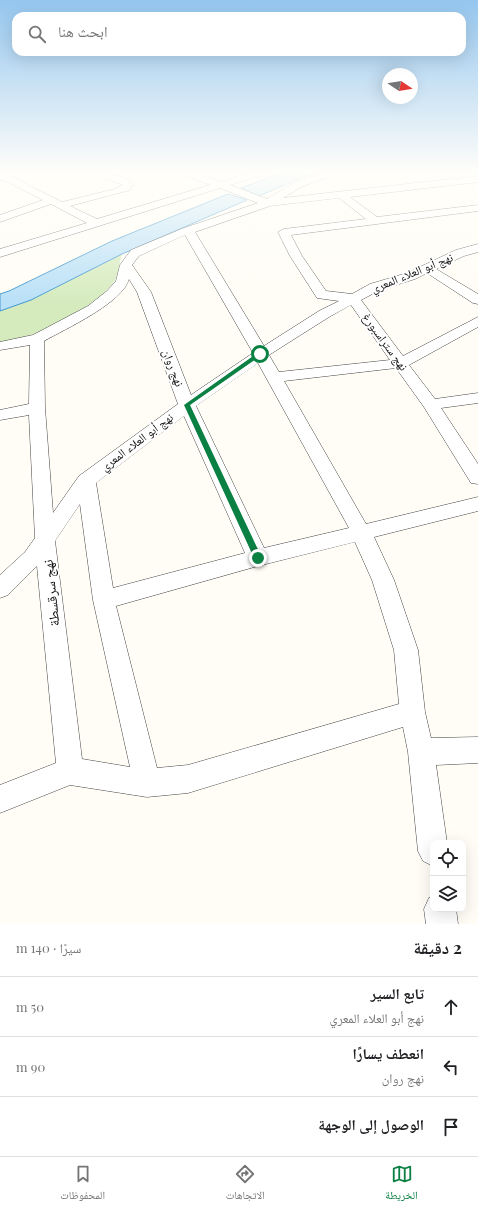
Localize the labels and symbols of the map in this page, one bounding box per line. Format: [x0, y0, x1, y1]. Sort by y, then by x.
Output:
north arrow [382, 68, 418, 104]
street label: نهج أبو العلاء المعري [368, 248, 456, 299]
street label: نهج ستراسبورغ [359, 309, 412, 374]
route start [251, 345, 269, 363]
street label: نهج روان [159, 347, 188, 389]
street label: نهج أبو العلاء المعري [97, 409, 178, 476]
route end [249, 549, 267, 567]
street label: نهج سرقسطة [38, 558, 64, 627]

